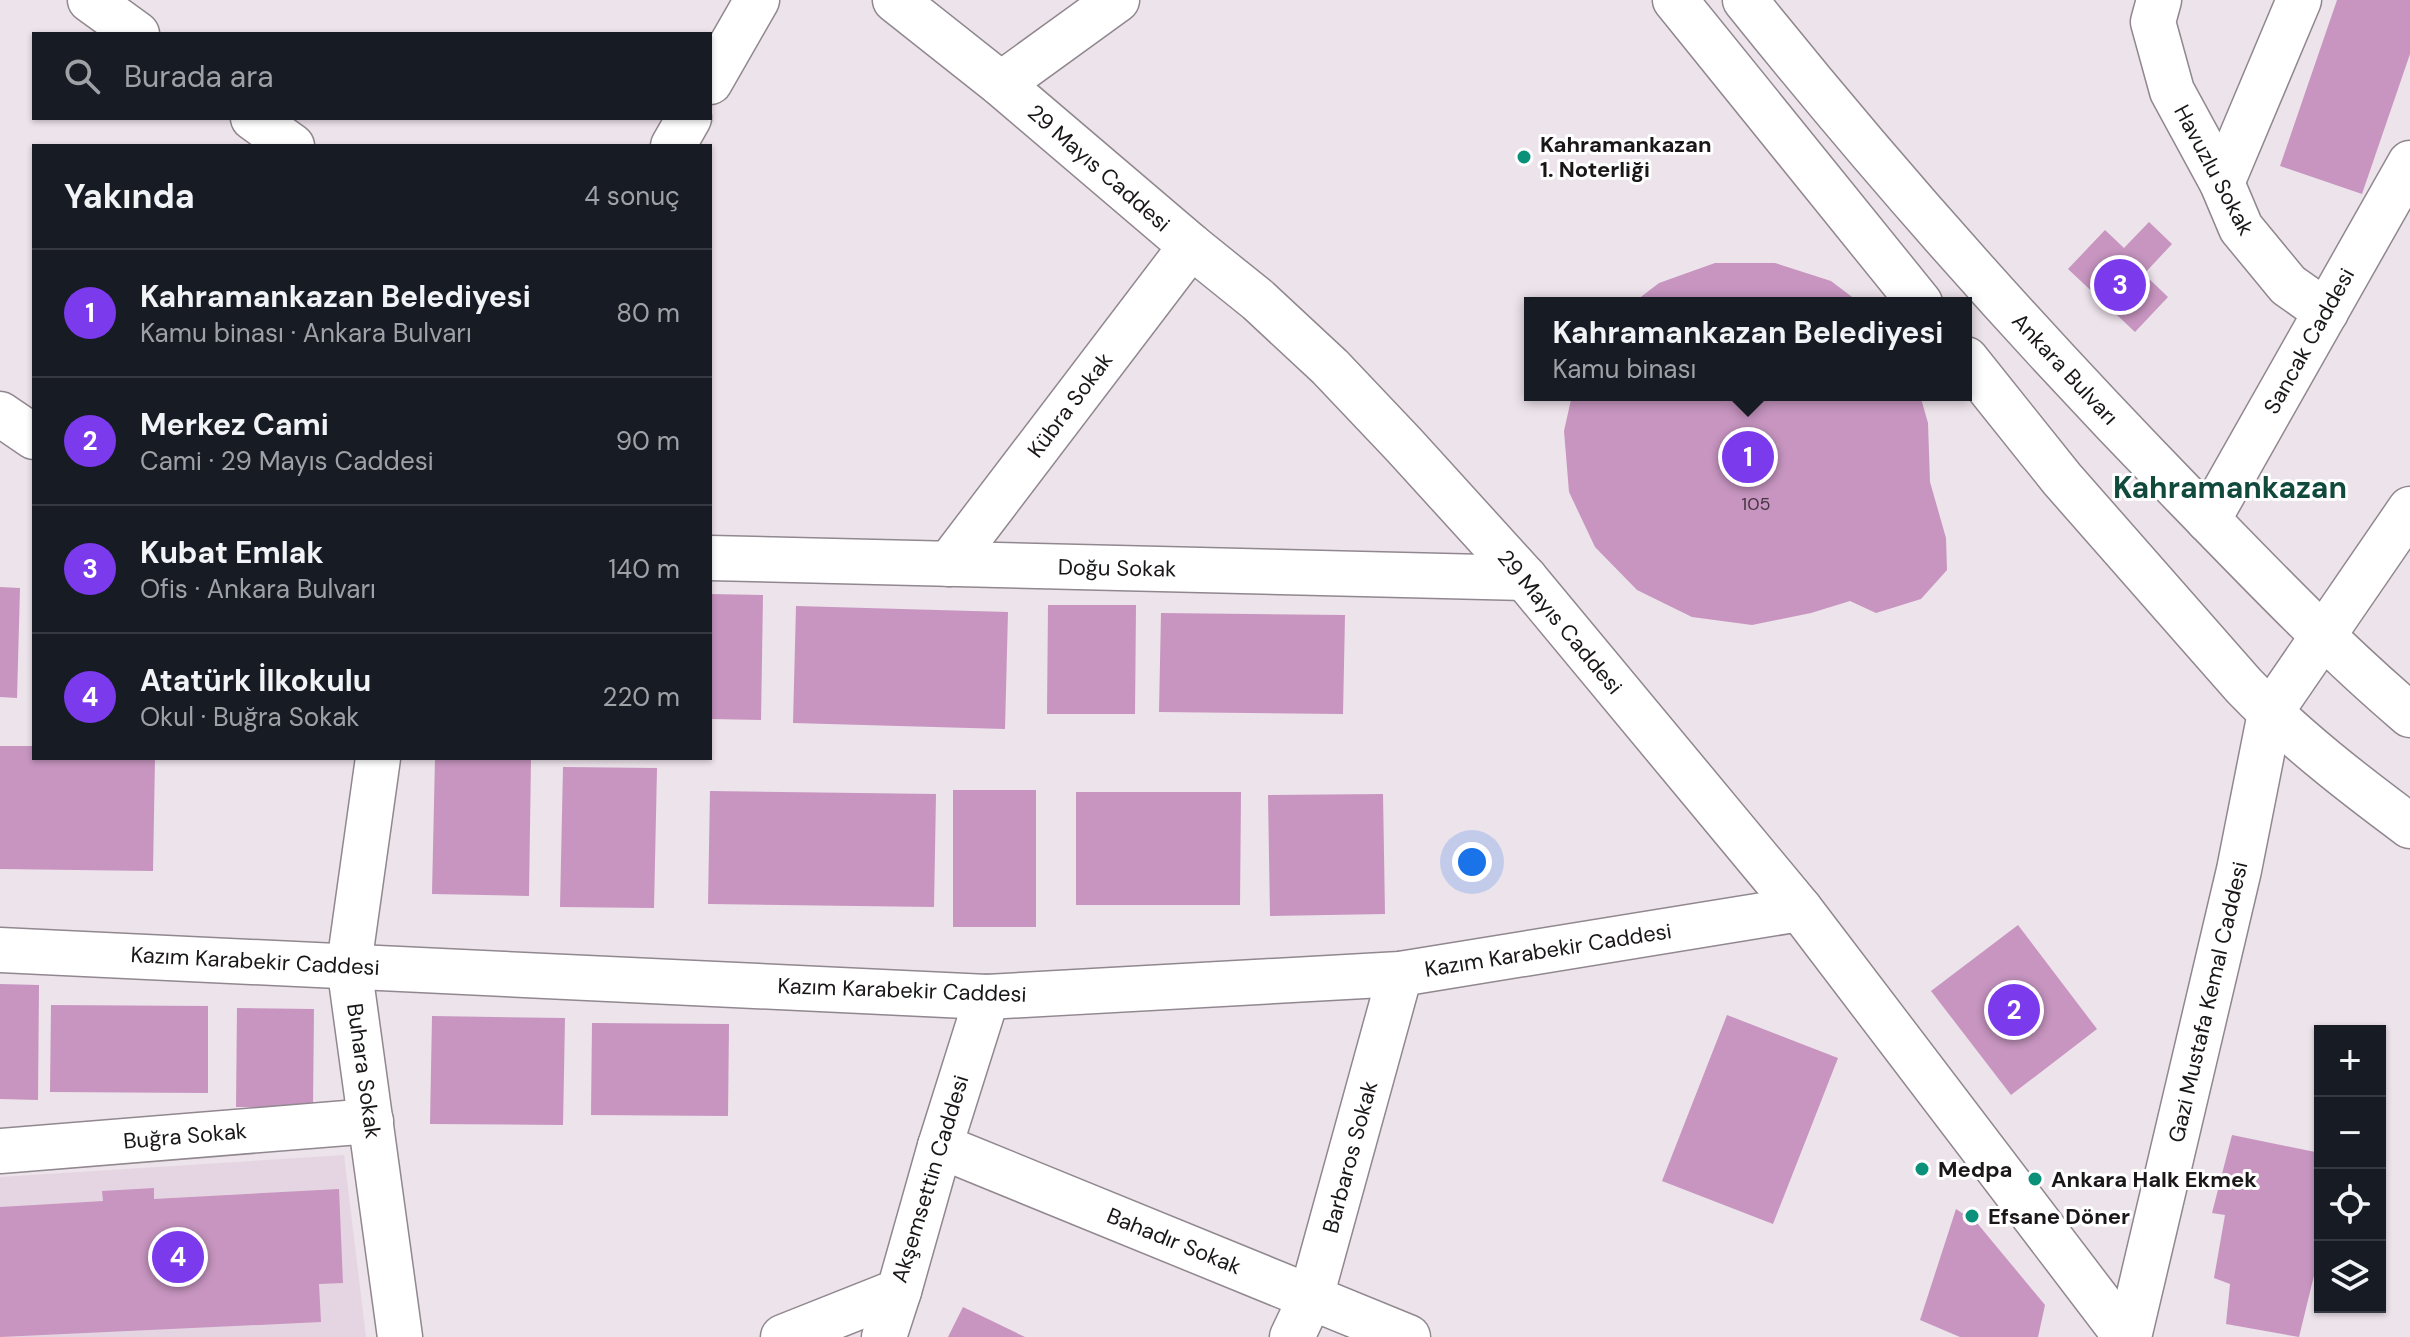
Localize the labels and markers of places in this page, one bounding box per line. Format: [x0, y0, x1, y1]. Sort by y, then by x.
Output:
place label: Kahramankazan 1. Noterliği [1540, 130, 1712, 184]
marker: Kahramankazan 1. Noterliği [1515, 148, 1533, 166]
pin: 3 [2094, 255, 2146, 315]
pin: 1 [1722, 427, 1774, 487]
pin: 2 [1988, 980, 2040, 1040]
place label: Medpa [1938, 1155, 2012, 1184]
marker: Medpa [1913, 1160, 1931, 1178]
place label: Ankara Halk Ekmek [2051, 1165, 2257, 1194]
marker: Ankara Halk Ekmek [2026, 1170, 2044, 1188]
place label: Efsane Döner [1988, 1202, 2130, 1231]
marker: Efsane Döner [1963, 1207, 1981, 1225]
pin: 4 [152, 1227, 204, 1287]

